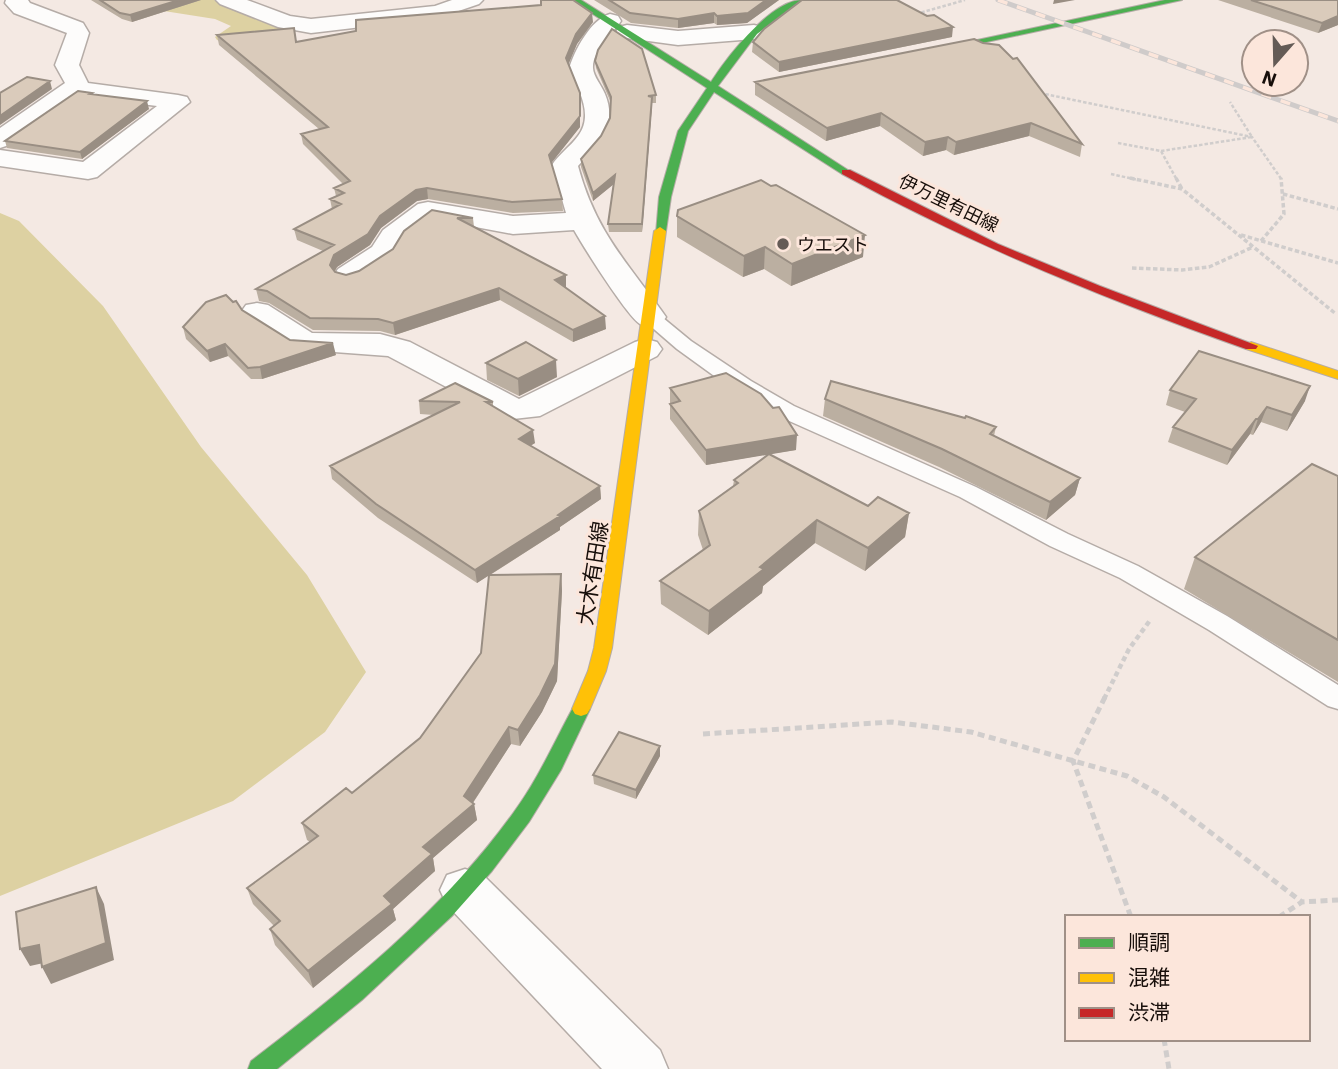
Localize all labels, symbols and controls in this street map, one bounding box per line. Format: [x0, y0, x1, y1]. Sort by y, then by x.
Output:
north arrow [1240, 28, 1310, 98]
text: N [1259, 65, 1280, 93]
street label: 伊万里有田線 [895, 169, 1003, 237]
place label: ウエスト [797, 233, 869, 256]
marker: ウエスト [775, 236, 791, 252]
street label: 大木有田線 [570, 519, 614, 627]
legend [1065, 915, 1310, 1041]
text: 順調 [1128, 928, 1170, 956]
text: 混雑 [1128, 963, 1170, 991]
text: 渋滞 [1128, 998, 1170, 1026]

